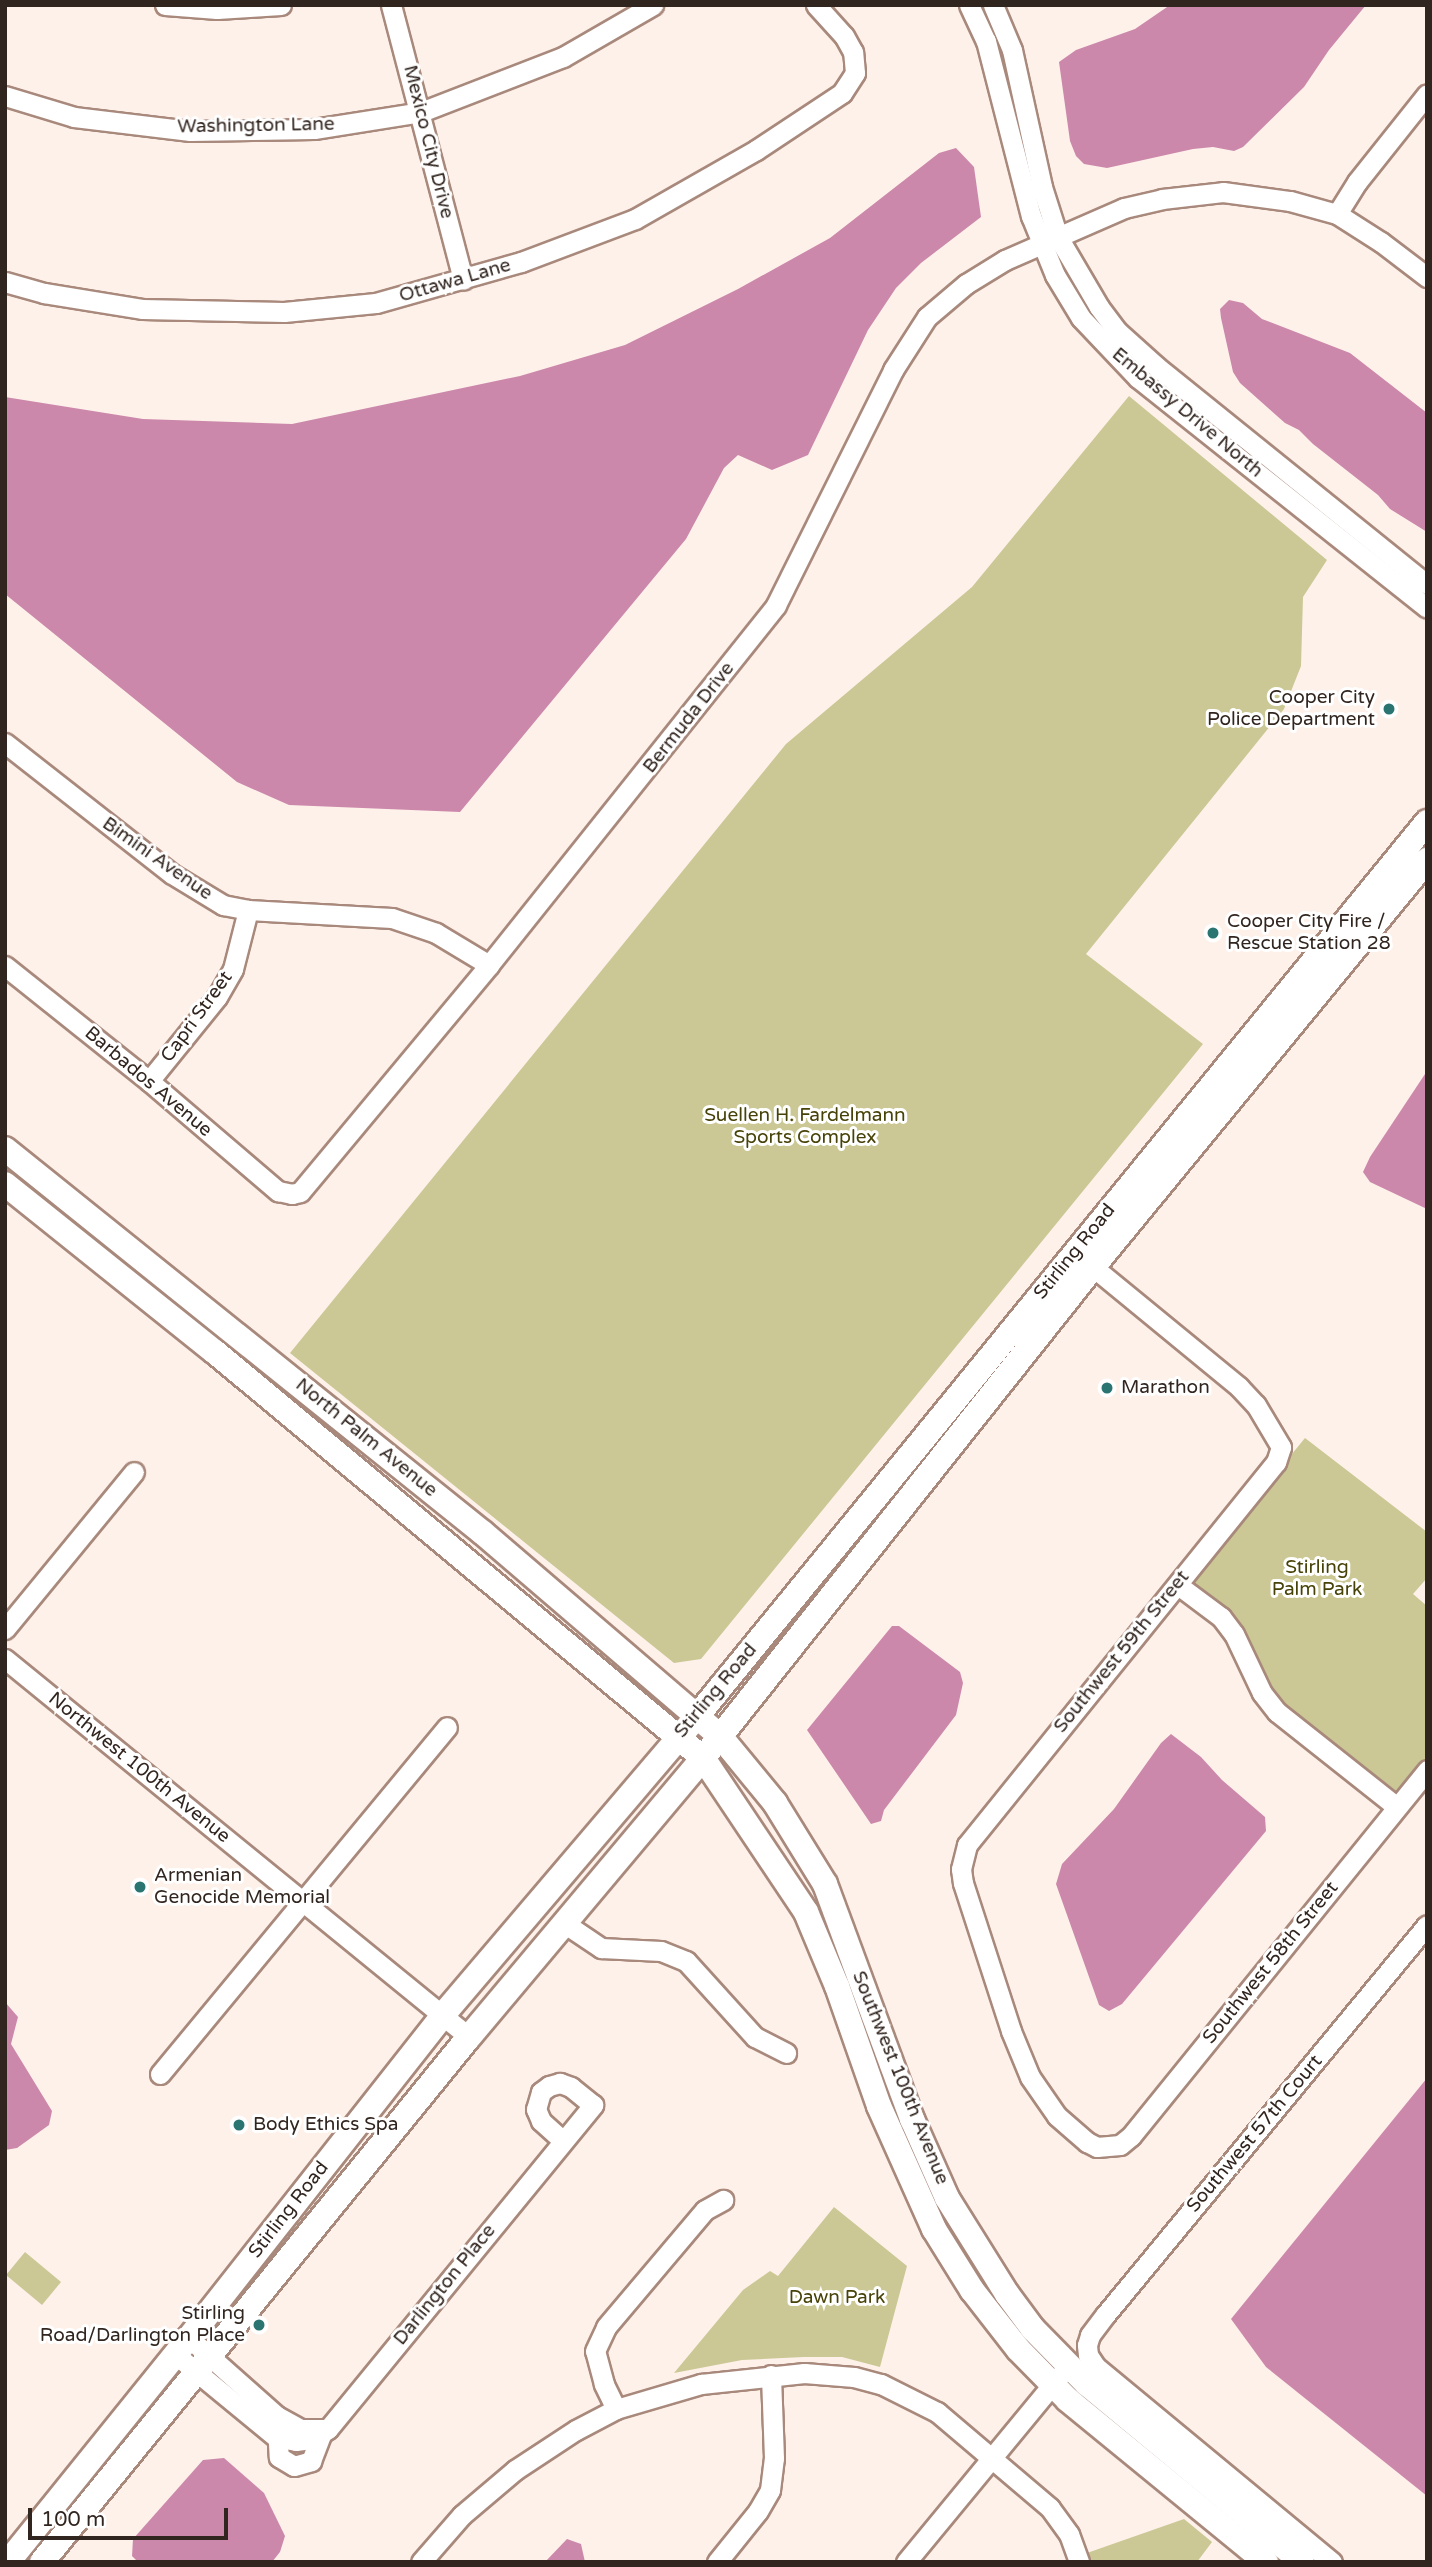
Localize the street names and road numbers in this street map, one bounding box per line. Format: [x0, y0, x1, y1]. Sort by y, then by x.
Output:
street label: Mexico City Drive [398, 63, 458, 221]
street label: Washington Lane [177, 113, 335, 139]
street label: Ottawa Lane [397, 254, 513, 308]
street label: Embassy Drive North [1107, 343, 1267, 483]
street label: Bermuda Drive [639, 658, 739, 778]
street label: Bimini Avenue [98, 813, 216, 905]
street label: Capri Street [156, 967, 238, 1067]
street label: Barbados Avenue [80, 1022, 216, 1142]
street label: Stirling Road [1030, 1200, 1120, 1304]
street label: North Palm Avenue [291, 1374, 441, 1502]
street label: Southwest 59th Street [1049, 1566, 1195, 1738]
street label: Stirling Road [670, 1639, 762, 1743]
street label: Northwest 100th Avenue [44, 1688, 234, 1848]
street label: Southwest 58th Street [1198, 1877, 1344, 2049]
street label: Southwest 100th Avenue [847, 1968, 953, 2188]
street label: Southwest 57th Court [1182, 2051, 1328, 2217]
street label: Stirling Road [244, 2157, 334, 2263]
street label: Darlington Place [389, 2220, 501, 2350]

